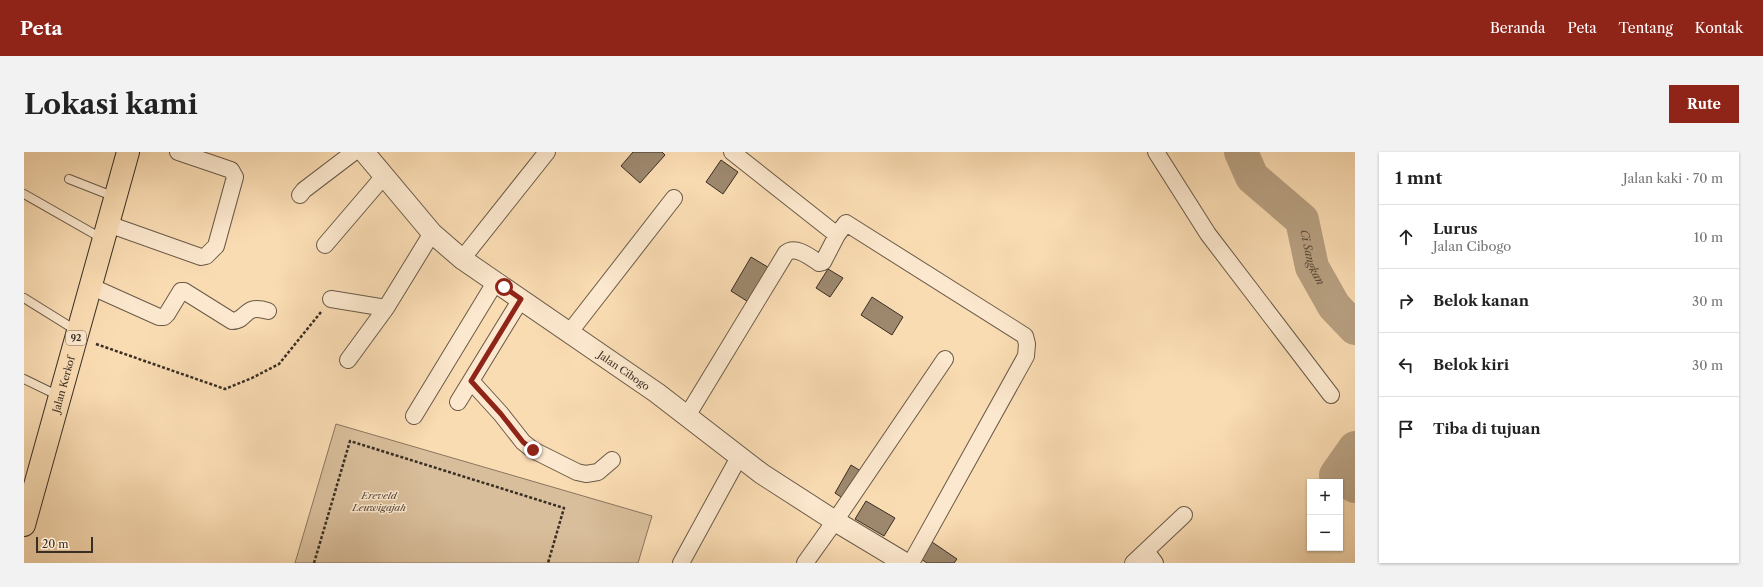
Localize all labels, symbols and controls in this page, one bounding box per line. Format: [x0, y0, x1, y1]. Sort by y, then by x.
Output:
text: Peta [20, 17, 63, 40]
text: Beranda [1490, 19, 1546, 37]
text: Peta [1568, 19, 1597, 37]
text: Tentang [1619, 19, 1673, 37]
text: Kontak [1695, 19, 1743, 37]
button: Rute [1669, 85, 1739, 123]
text: Lokasi kami [24, 87, 198, 121]
text: 1 mnt [1395, 168, 1442, 188]
text: Jalan kaki · 70 m [1623, 170, 1723, 186]
text: Lurus [1433, 219, 1478, 238]
icon: ahead [1395, 226, 1417, 248]
water label: Ci Sangkan [1297, 228, 1328, 288]
text: 10 m [1694, 229, 1723, 245]
text: Jalan Cibogo [1433, 238, 1511, 254]
route start [495, 278, 513, 296]
icon: right [1395, 290, 1417, 312]
text: Belok kanan [1433, 291, 1529, 310]
text: 30 m [1692, 293, 1723, 309]
road number: 92 [66, 331, 86, 345]
street label: Jalan Cibogo [594, 347, 652, 393]
street label: Jalan Kerkof [49, 353, 78, 416]
icon: left [1395, 354, 1417, 376]
text: Belok kiri [1433, 355, 1509, 374]
text: 30 m [1692, 357, 1723, 373]
icon: arrive [1395, 418, 1417, 440]
text: Tiba di tujuan [1433, 419, 1541, 438]
route end [524, 441, 542, 459]
map controls [1307, 479, 1343, 551]
button: + [1307, 479, 1343, 515]
park label: Ereveld Leuwigajah [351, 489, 406, 514]
button: − [1307, 515, 1343, 551]
scale bar [36, 535, 93, 554]
text: 20 m [42, 537, 68, 551]

